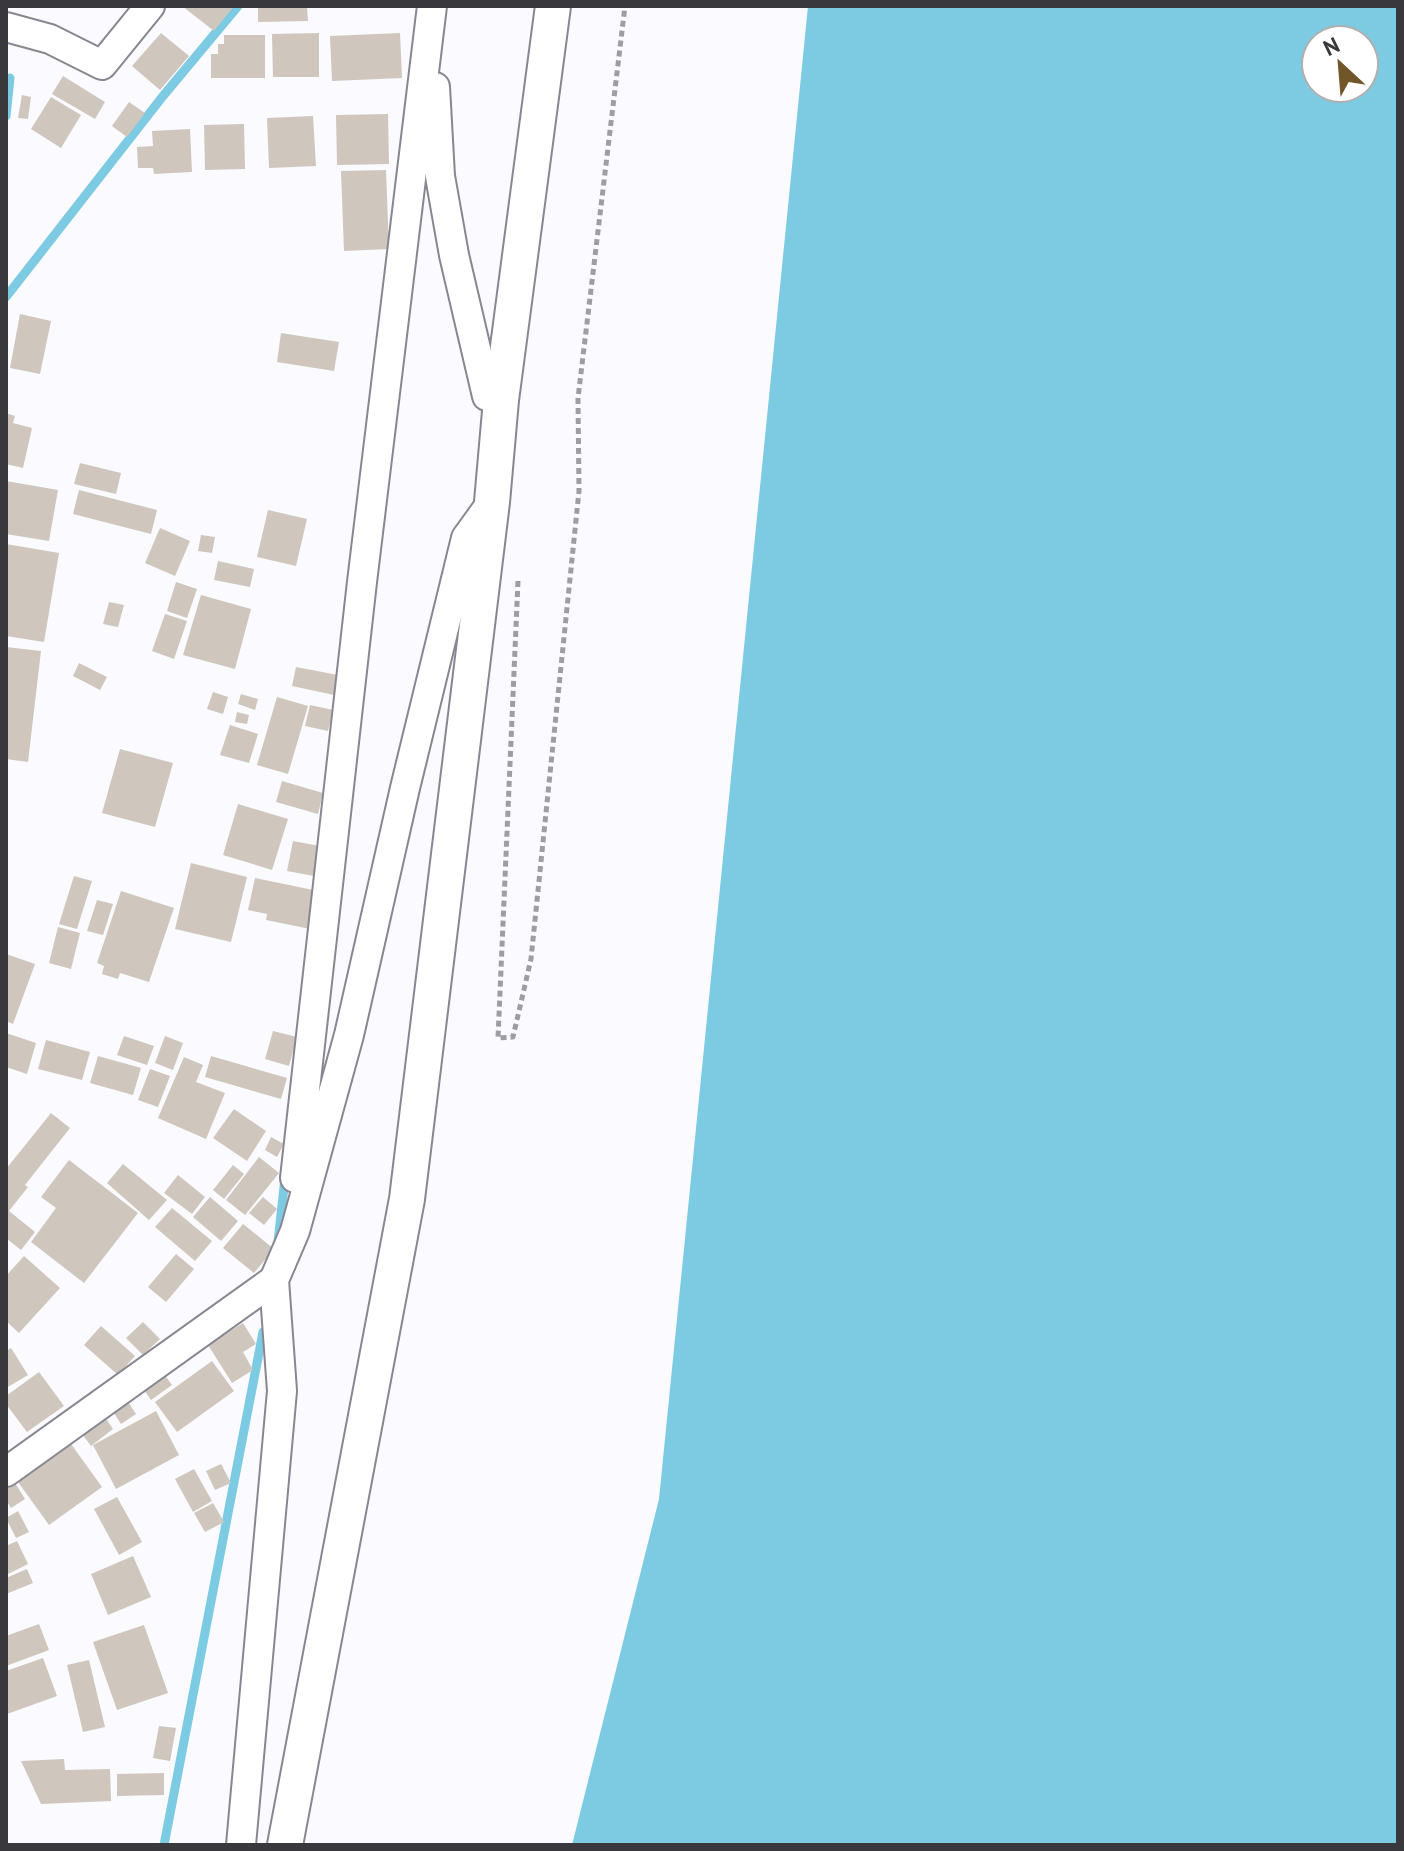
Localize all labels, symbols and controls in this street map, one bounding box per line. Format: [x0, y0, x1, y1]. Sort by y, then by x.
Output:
north arrow [1300, 24, 1380, 104]
text: N [1319, 30, 1344, 62]

